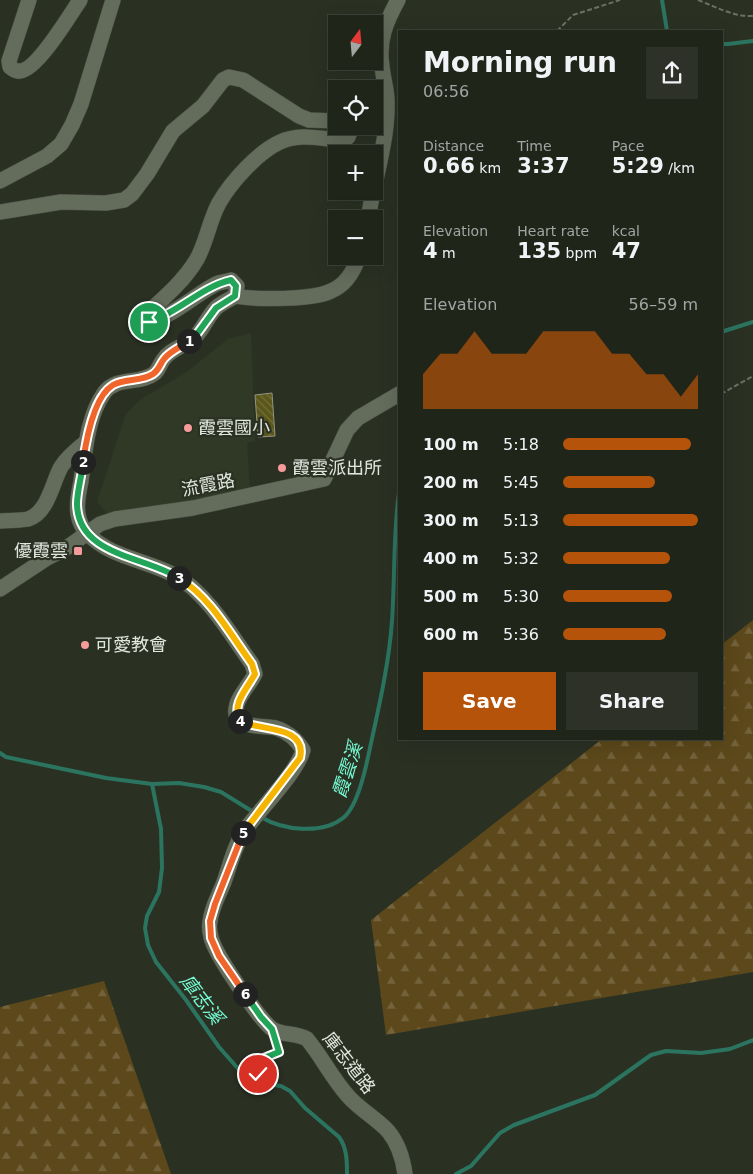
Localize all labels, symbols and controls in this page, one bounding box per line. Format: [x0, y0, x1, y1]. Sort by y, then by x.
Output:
north arrow [328, 15, 382, 70]
map controls [328, 15, 383, 265]
text: Morning run [423, 46, 617, 79]
button: share [646, 47, 698, 99]
button: locate [328, 80, 383, 135]
text: 06:56 [423, 82, 469, 101]
text: Distance [423, 138, 484, 154]
text: Time [517, 138, 552, 154]
text: Pace [612, 138, 644, 154]
button: + [328, 145, 383, 200]
text: 0.66 [423, 154, 475, 178]
text: 3:37 [517, 154, 570, 178]
text: 5:29 [612, 154, 664, 178]
text: km [475, 160, 501, 176]
text: /km [664, 160, 695, 176]
button: − [328, 210, 383, 265]
text: Elevation [423, 223, 488, 239]
text: Heart rate [517, 223, 589, 239]
text: kcal [612, 223, 640, 239]
text: 4 [423, 239, 438, 263]
text: 135 [517, 239, 561, 263]
text: 47 [612, 239, 641, 263]
text: m [438, 245, 456, 261]
text: bpm [561, 245, 597, 261]
text: Elevation [423, 295, 497, 314]
text: 56–59 m [629, 295, 698, 314]
pin [128, 301, 170, 343]
icon: arrive [135, 308, 163, 336]
pin: 1 [176, 328, 202, 354]
text: 1 [185, 333, 194, 349]
place label: 霞雲國小 [198, 417, 270, 438]
marker: 霞雲國小 [182, 422, 194, 434]
text: 100 m [423, 435, 479, 454]
text: 5:18 [503, 435, 539, 454]
pin: 2 [70, 450, 96, 474]
text: 2 [79, 454, 88, 470]
place label: 霞雲派出所 [292, 457, 382, 478]
marker: 霞雲派出所 [276, 462, 288, 474]
street label: 流霞路 [179, 469, 236, 500]
text: 200 m [423, 473, 479, 492]
text: 5:45 [503, 473, 539, 492]
text: 300 m [423, 511, 479, 530]
text: 5:13 [503, 511, 539, 530]
place label: 優霞雲 [14, 540, 68, 561]
marker: 優霞雲 [72, 545, 84, 557]
text: 400 m [423, 549, 479, 568]
text: 5:32 [503, 549, 539, 568]
pin: 3 [166, 566, 192, 590]
text: 3 [175, 570, 184, 586]
text: 500 m [423, 587, 479, 606]
text: 5:30 [503, 587, 539, 606]
text: 600 m [423, 625, 479, 644]
text: 5:36 [503, 625, 539, 644]
place label: 可愛教會 [95, 634, 167, 655]
marker: 可愛教會 [79, 639, 91, 651]
button: Save [423, 672, 556, 730]
button: Share [566, 672, 698, 730]
pin: 4 [228, 708, 252, 734]
text: 4 [236, 713, 245, 729]
water label: 霞雲溪 [328, 737, 367, 801]
pin: 5 [230, 820, 256, 846]
text: 5 [239, 825, 248, 841]
water label: 庫志溪 [176, 970, 230, 1031]
pin: 6 [232, 982, 258, 1006]
text: 6 [241, 986, 250, 1002]
street label: 庫志道路 [319, 1028, 380, 1098]
pin [237, 1053, 279, 1095]
icon: check [244, 1060, 272, 1088]

